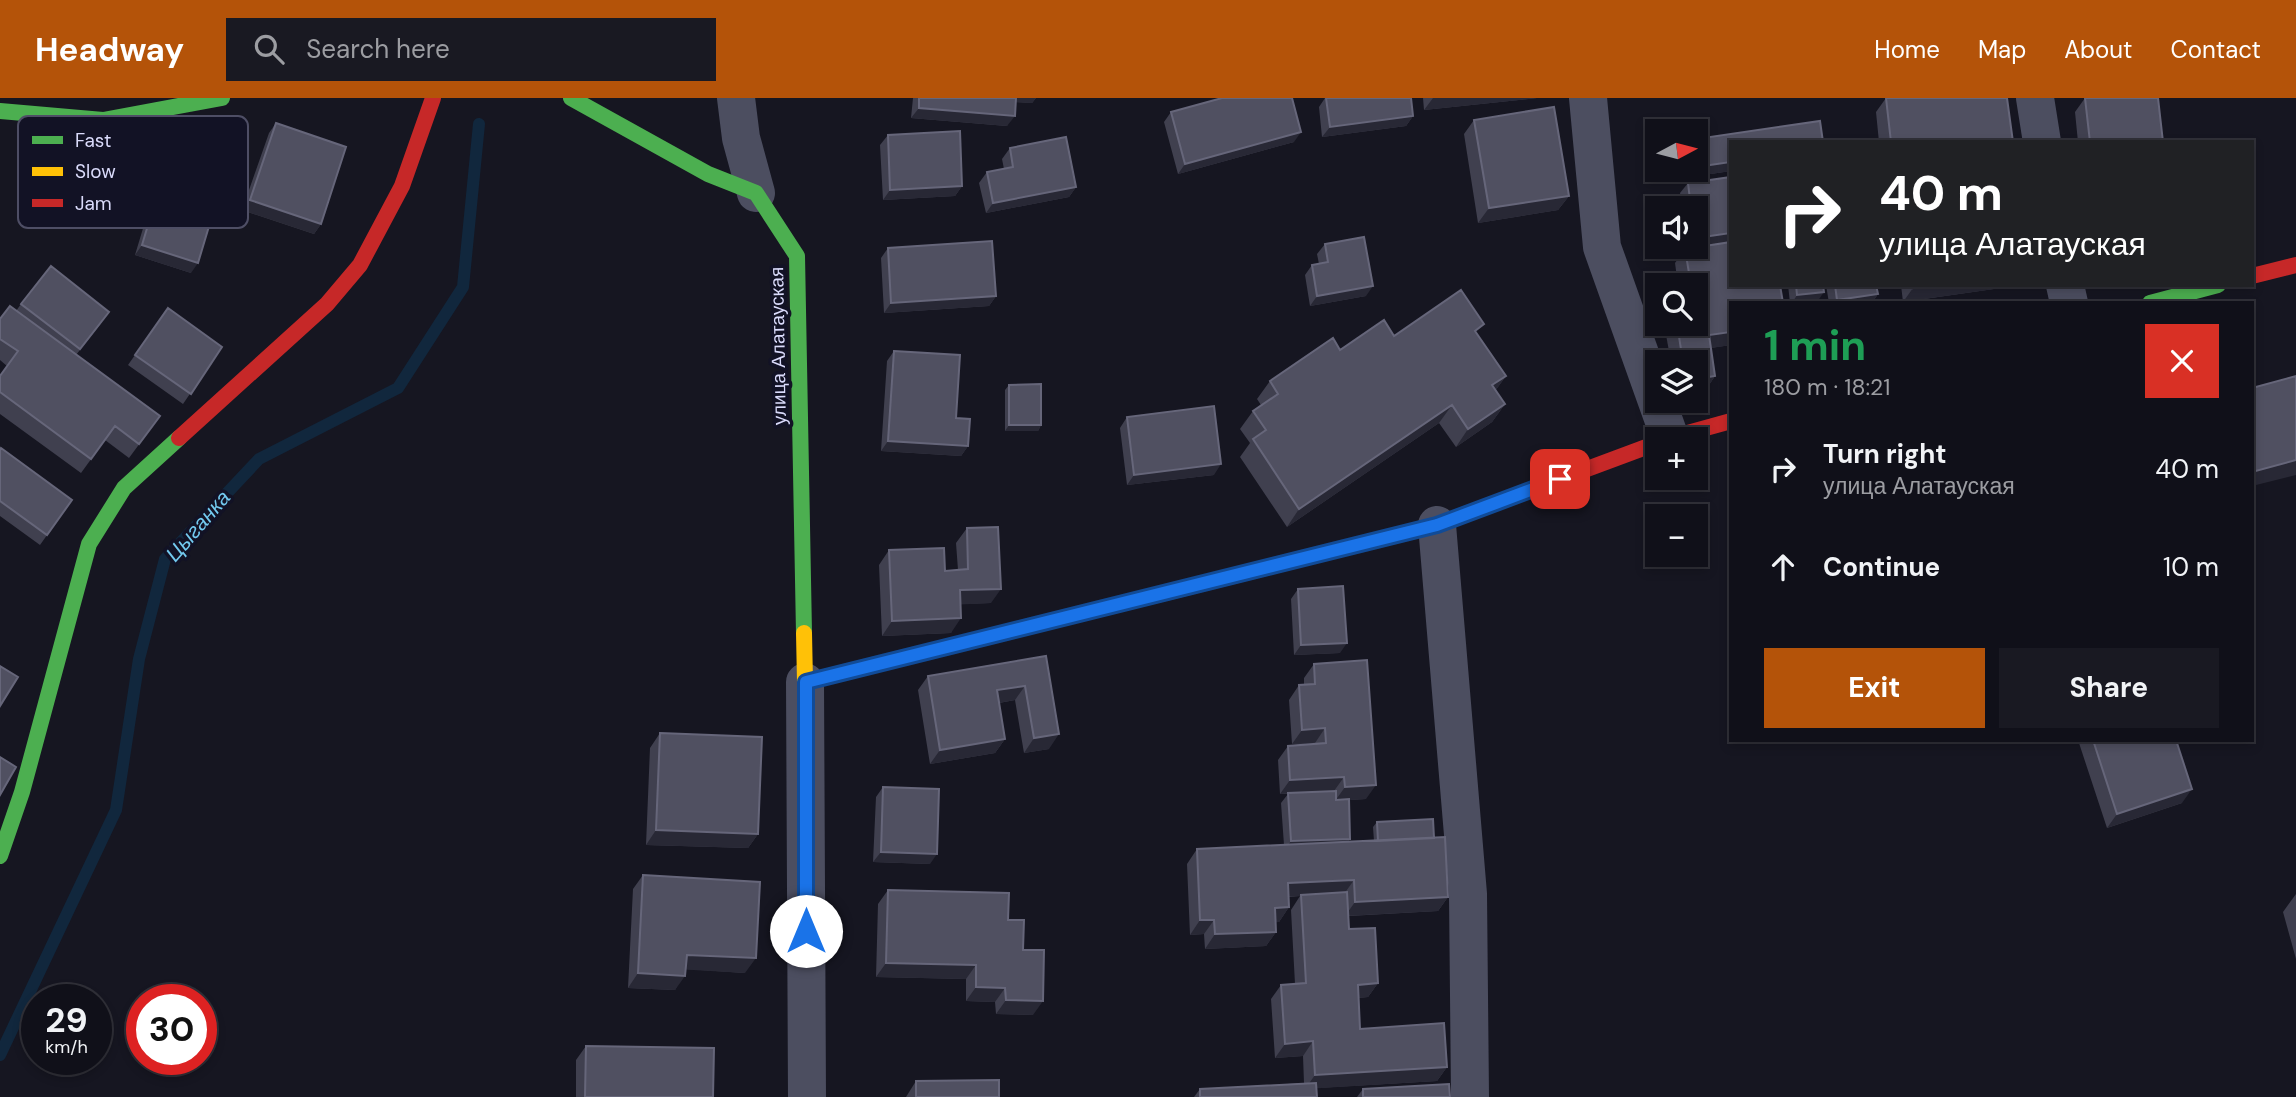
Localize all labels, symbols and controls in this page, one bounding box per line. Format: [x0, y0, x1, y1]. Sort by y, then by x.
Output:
search box [226, 18, 716, 81]
text: Headway [35, 28, 184, 71]
icon: search [250, 30, 288, 68]
text: Search here [306, 32, 450, 66]
text: Home [1874, 34, 1940, 65]
text: Map [1978, 34, 2026, 65]
text: About [2064, 34, 2133, 65]
text: Contact [2171, 34, 2261, 65]
legend [18, 116, 248, 228]
north arrow [1645, 119, 1708, 182]
map controls [1645, 119, 1708, 567]
text: Fast [75, 128, 111, 153]
text: Slow [75, 159, 116, 184]
text: 40 m [1879, 161, 2003, 225]
icon: right [1764, 168, 1855, 259]
text: Jam [75, 191, 112, 216]
button: sound [1645, 196, 1708, 259]
text: улица Алатауская [1879, 223, 2146, 265]
street label: улица Алатауская [764, 267, 792, 425]
button: search [1645, 273, 1708, 336]
text: 1 min [1764, 318, 1866, 373]
button: close [2145, 324, 2219, 398]
button: layers [1645, 350, 1708, 413]
text: 180 m · 18:21 [1764, 372, 1891, 402]
button: + [1645, 427, 1708, 490]
text: Turn right [1823, 437, 1947, 471]
pin [1530, 449, 1590, 509]
icon: right [1764, 450, 1802, 488]
text: 40 m [2155, 452, 2219, 486]
icon: arrive [1541, 460, 1579, 498]
text: улица Алатауская [1823, 471, 2015, 501]
water label: Цыганка [159, 484, 237, 568]
button: − [1645, 504, 1708, 567]
icon: ahead [1764, 548, 1802, 586]
text: Continue [1823, 550, 1940, 584]
text: 10 m [2163, 550, 2219, 584]
button: Exit [1764, 648, 1985, 728]
button: Share [1999, 648, 2219, 728]
position arrow [769, 894, 843, 968]
speed limit sign: 30 [126, 984, 217, 1075]
text: 29 [45, 997, 88, 1043]
text: km/h [45, 1035, 88, 1059]

